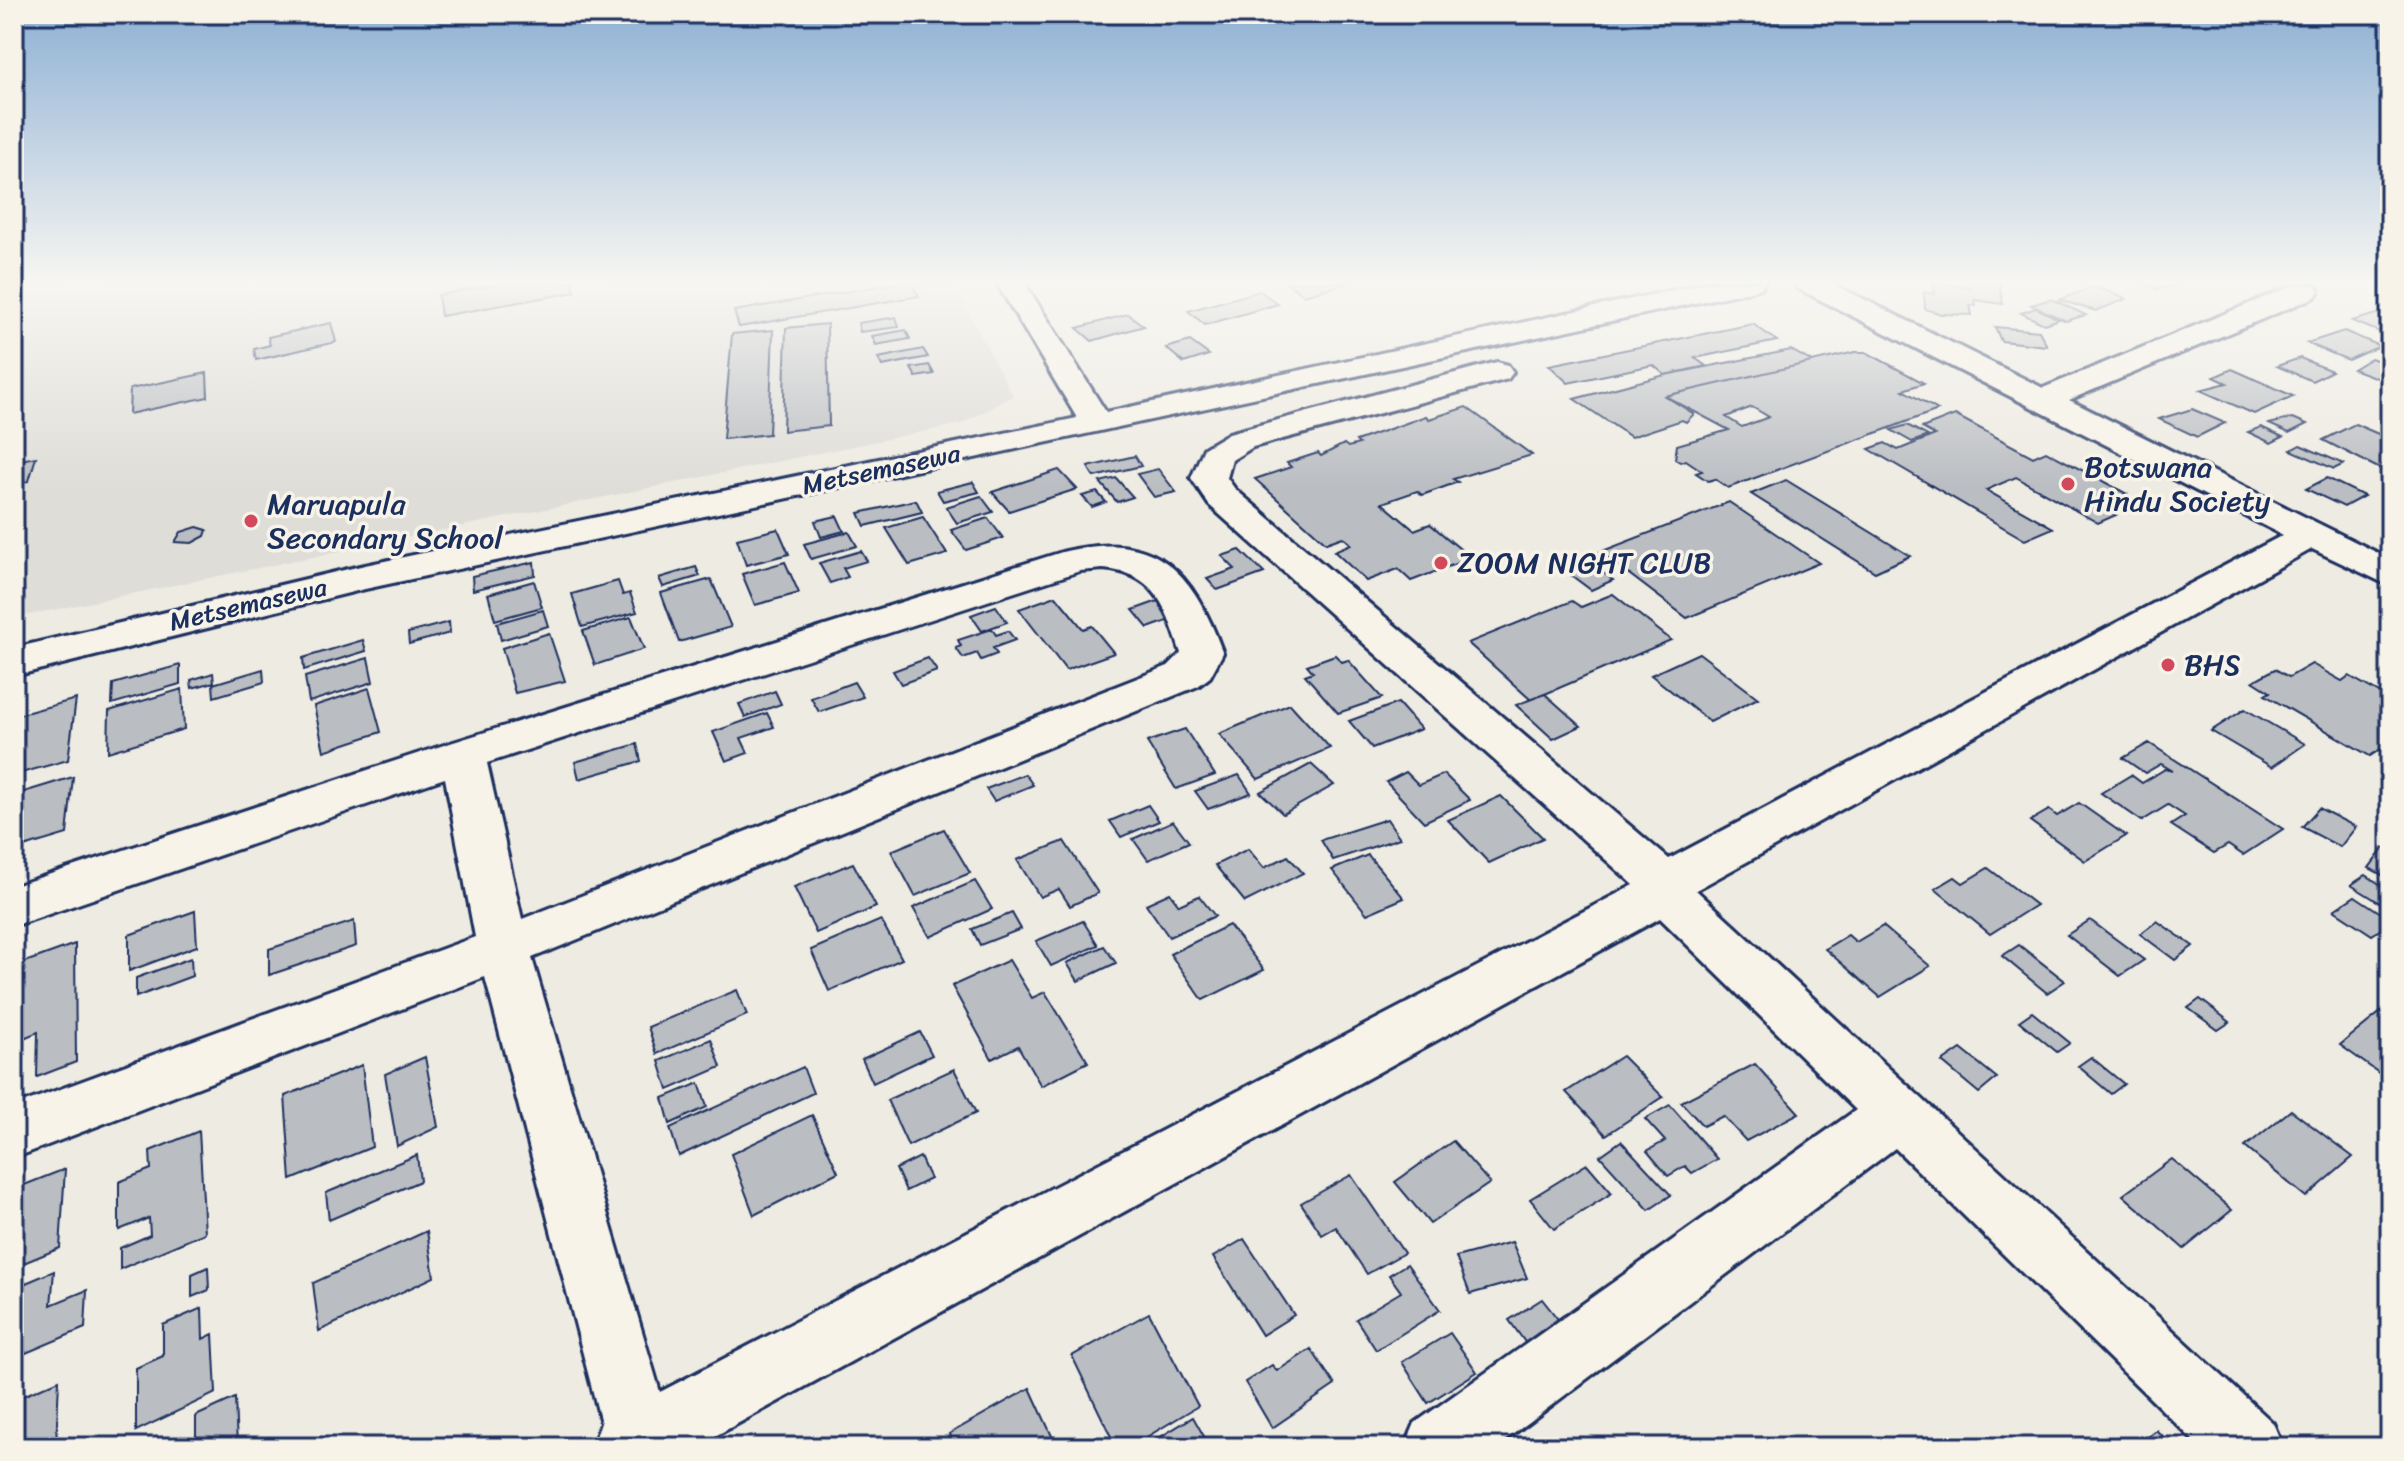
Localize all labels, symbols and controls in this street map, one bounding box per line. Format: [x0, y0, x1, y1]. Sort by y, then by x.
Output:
street label: Metsemasewa [798, 430, 965, 508]
place label: Botswana Hindu Society [2084, 440, 2271, 528]
marker: Botswana Hindu Society [2059, 475, 2077, 493]
place label: Maruapula Secondary School [267, 477, 504, 565]
marker: Maruapula Secondary School [242, 512, 260, 530]
place label: ZOOM NIGHT CLUB [1457, 536, 1712, 590]
marker: ZOOM NIGHT CLUB [1432, 554, 1450, 572]
street label: Metsemasewa [165, 563, 332, 644]
place label: BHS [2184, 638, 2240, 692]
marker: BHS [2159, 656, 2177, 674]

